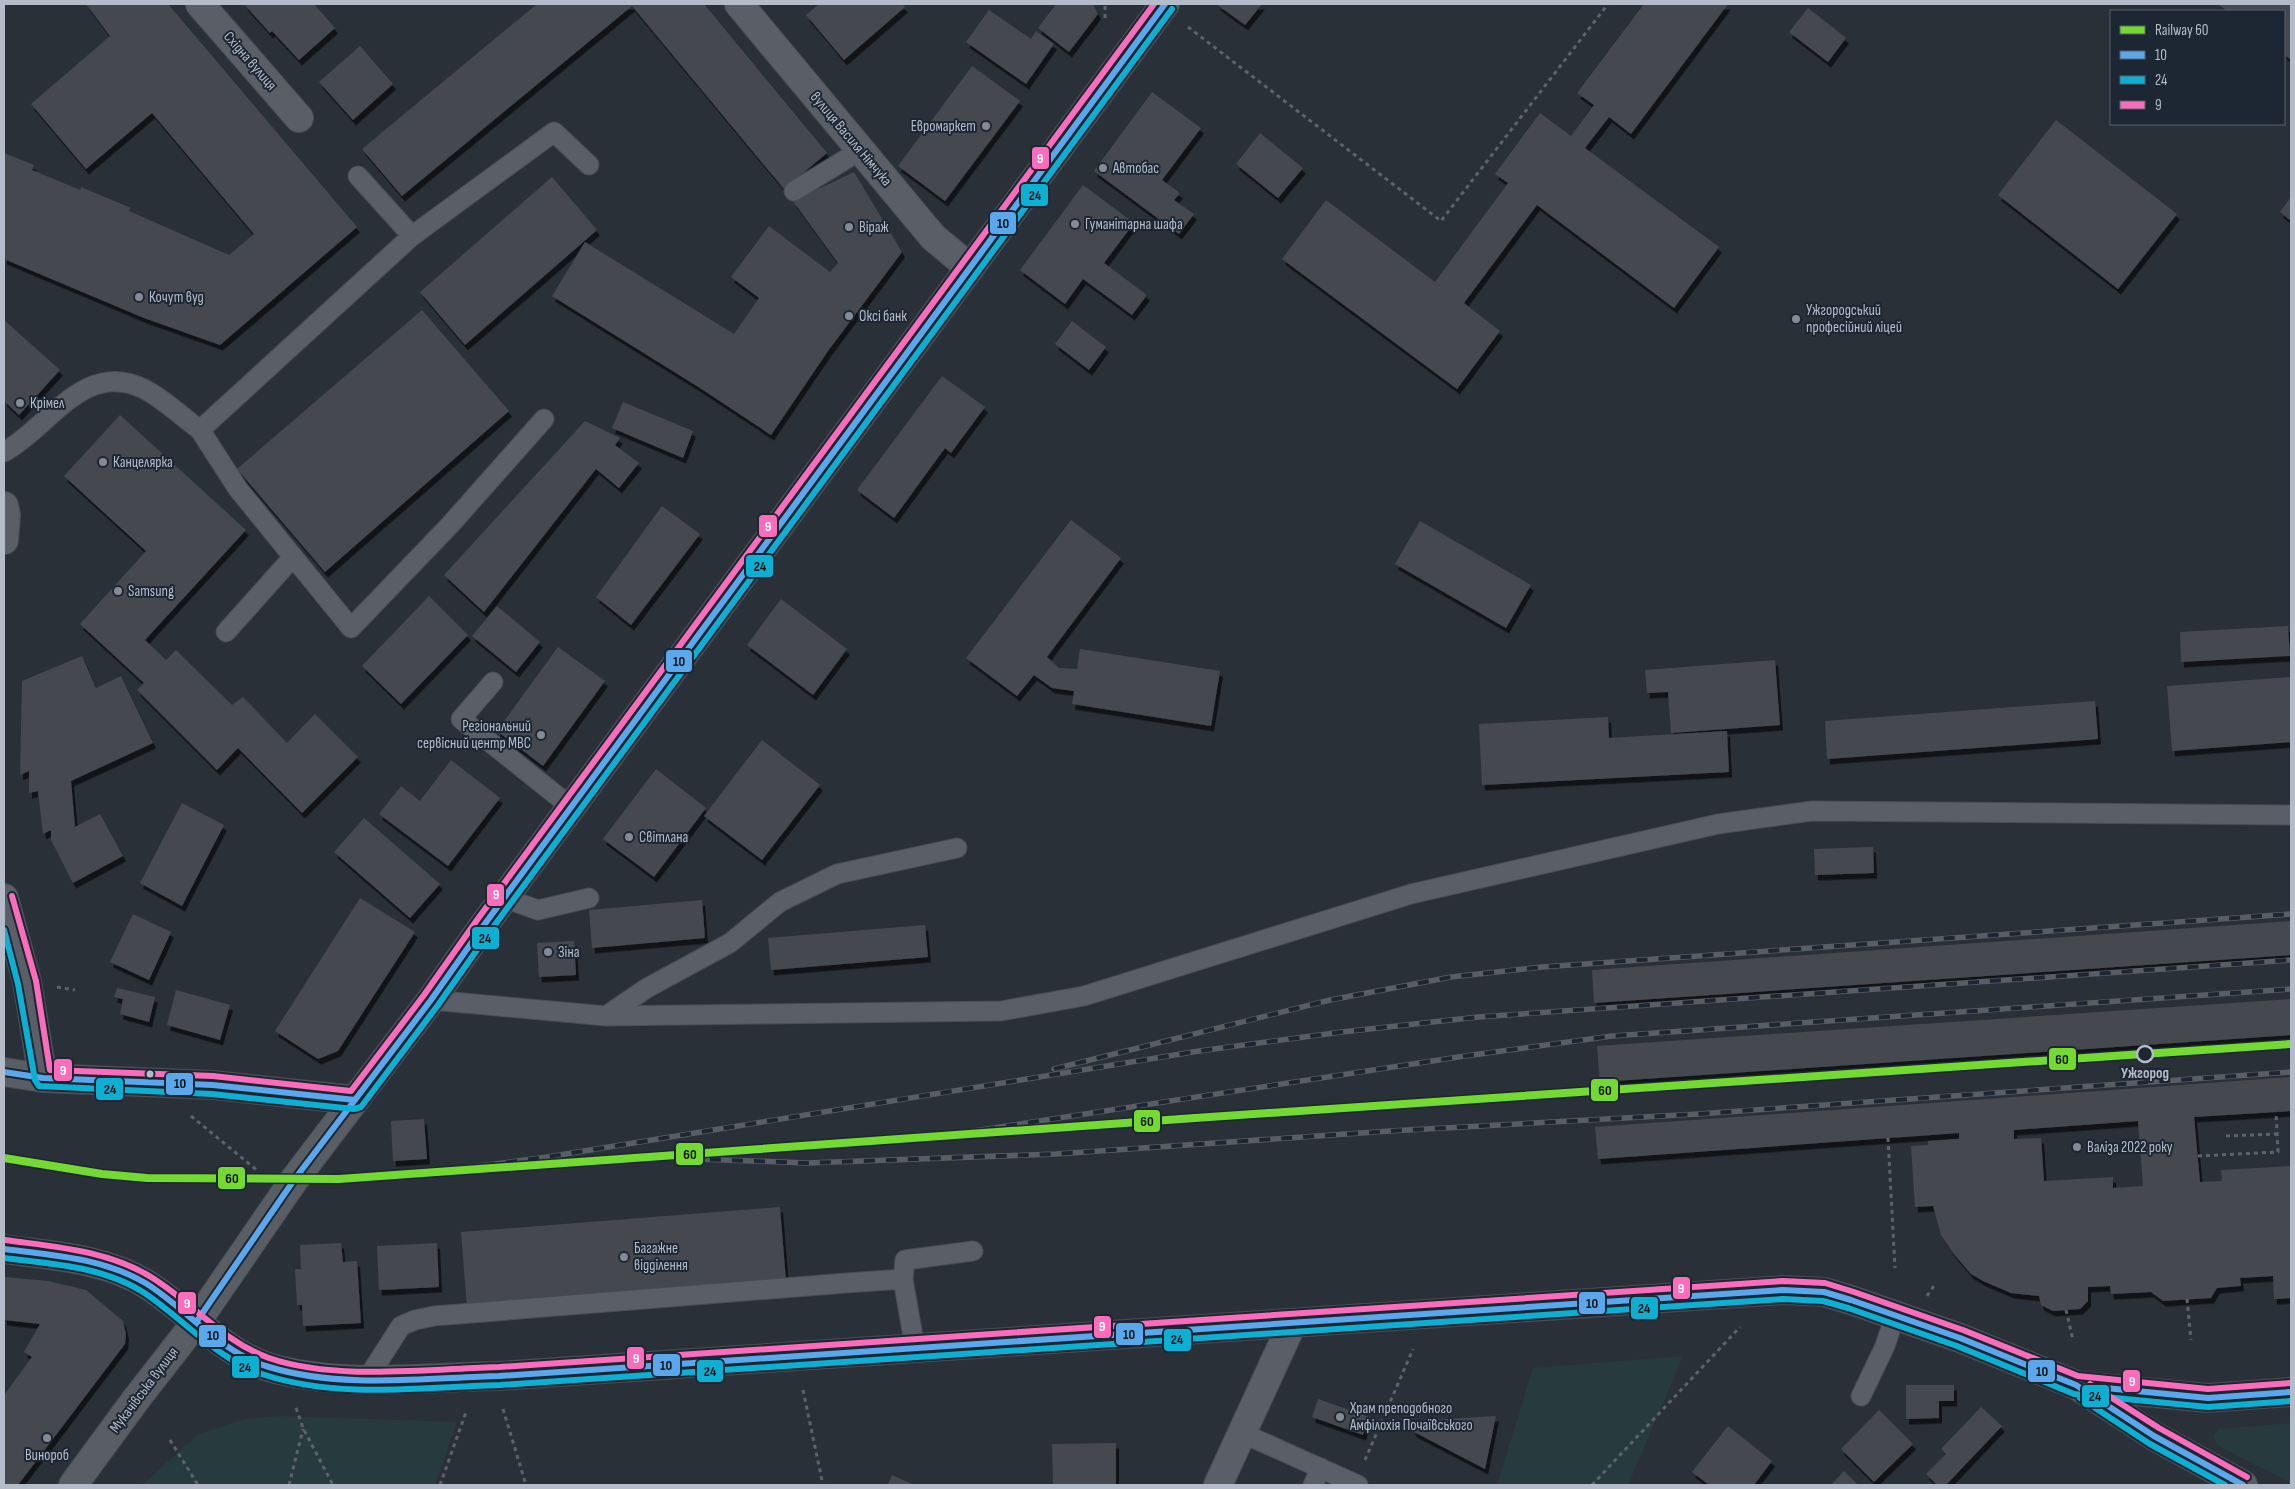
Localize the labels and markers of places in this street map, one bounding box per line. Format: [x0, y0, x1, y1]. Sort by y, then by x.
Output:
place label: Евромаркет [911, 117, 976, 136]
marker: Евромаркет [980, 120, 992, 132]
place label: Автобас [1112, 159, 1159, 178]
marker: Автобас [1097, 162, 1109, 174]
place label: Гуманітарна шафа [1085, 215, 1183, 234]
place label: Віраж [859, 218, 889, 237]
marker: Гуманітарна шафа [1069, 218, 1081, 230]
marker: Віраж [843, 221, 855, 233]
place label: Кочут вуд [149, 288, 204, 307]
marker: Кочут вуд [133, 291, 145, 303]
place label: Ужгородський професійний ліцей [1806, 301, 1902, 337]
place label: Оксі банк [859, 307, 907, 326]
marker: Оксі банк [843, 310, 855, 322]
marker: Ужгородський професійний ліцей [1790, 313, 1802, 325]
place label: Крімел [30, 394, 65, 413]
marker: Крімел [14, 397, 26, 409]
place label: Канцелярка [113, 453, 173, 472]
marker: Канцелярка [97, 456, 109, 468]
place label: Samsung [128, 582, 174, 601]
marker: Samsung [112, 585, 124, 597]
place label: Регіональний сервісний центр МВС [417, 717, 531, 753]
marker: Регіональний сервісний центр МВС [535, 729, 547, 741]
place label: Світлана [639, 828, 688, 847]
marker: Світлана [623, 831, 635, 843]
place label: Зіна [558, 943, 580, 962]
marker: Зіна [542, 946, 554, 958]
marker: Ужгород [2136, 1045, 2154, 1063]
place label: Ужгород [2121, 1064, 2169, 1083]
unlabelled marker [145, 1069, 155, 1079]
place label: Валіза 2022 року [2087, 1138, 2173, 1157]
marker: Валіза 2022 року [2071, 1141, 2083, 1153]
place label: Багажне відділення [634, 1239, 688, 1275]
marker: Багажне відділення [618, 1251, 630, 1263]
place label: Храм преподобного Амфілохія Почаївського [1349, 1399, 1473, 1435]
marker: Храм преподобного Амфілохія Почаївського [1334, 1411, 1346, 1423]
marker: Винороб [41, 1432, 53, 1444]
place label: Винороб [25, 1446, 69, 1465]

